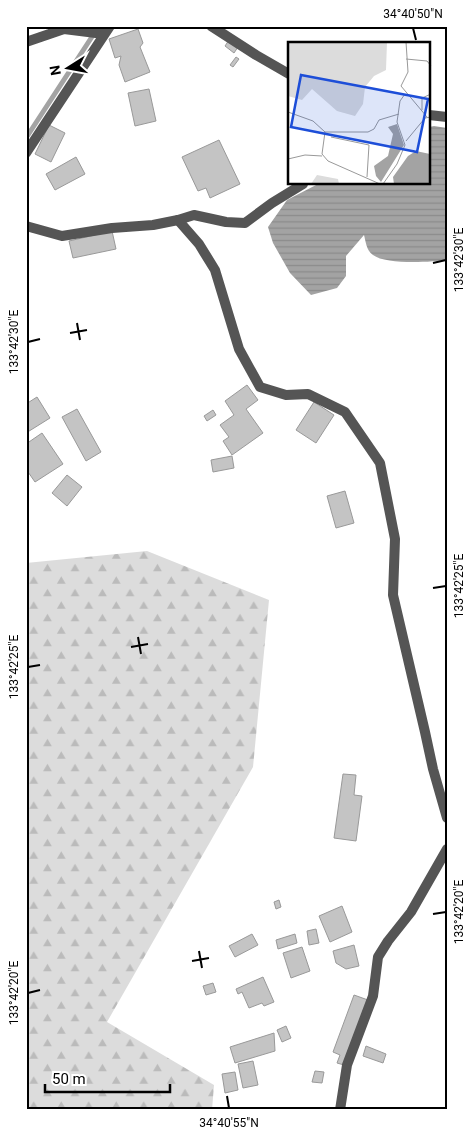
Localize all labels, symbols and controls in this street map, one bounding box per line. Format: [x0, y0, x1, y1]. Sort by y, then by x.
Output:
text: 34°40'50"N [383, 7, 443, 21]
north arrow [42, 42, 92, 92]
inset map [288, 42, 430, 185]
text: N [46, 64, 64, 77]
text: 133°42'30"E [452, 228, 466, 292]
text: 133°42'30"E [7, 310, 21, 374]
text: 133°42'25"E [452, 554, 466, 618]
text: 133°42'25"E [7, 635, 21, 699]
text: 133°42'20"E [452, 880, 466, 944]
text: 133°42'20"E [7, 961, 21, 1025]
scale bar [45, 1061, 170, 1093]
text: 50 m [52, 1070, 86, 1088]
text: 34°40'55"N [199, 1116, 259, 1130]

